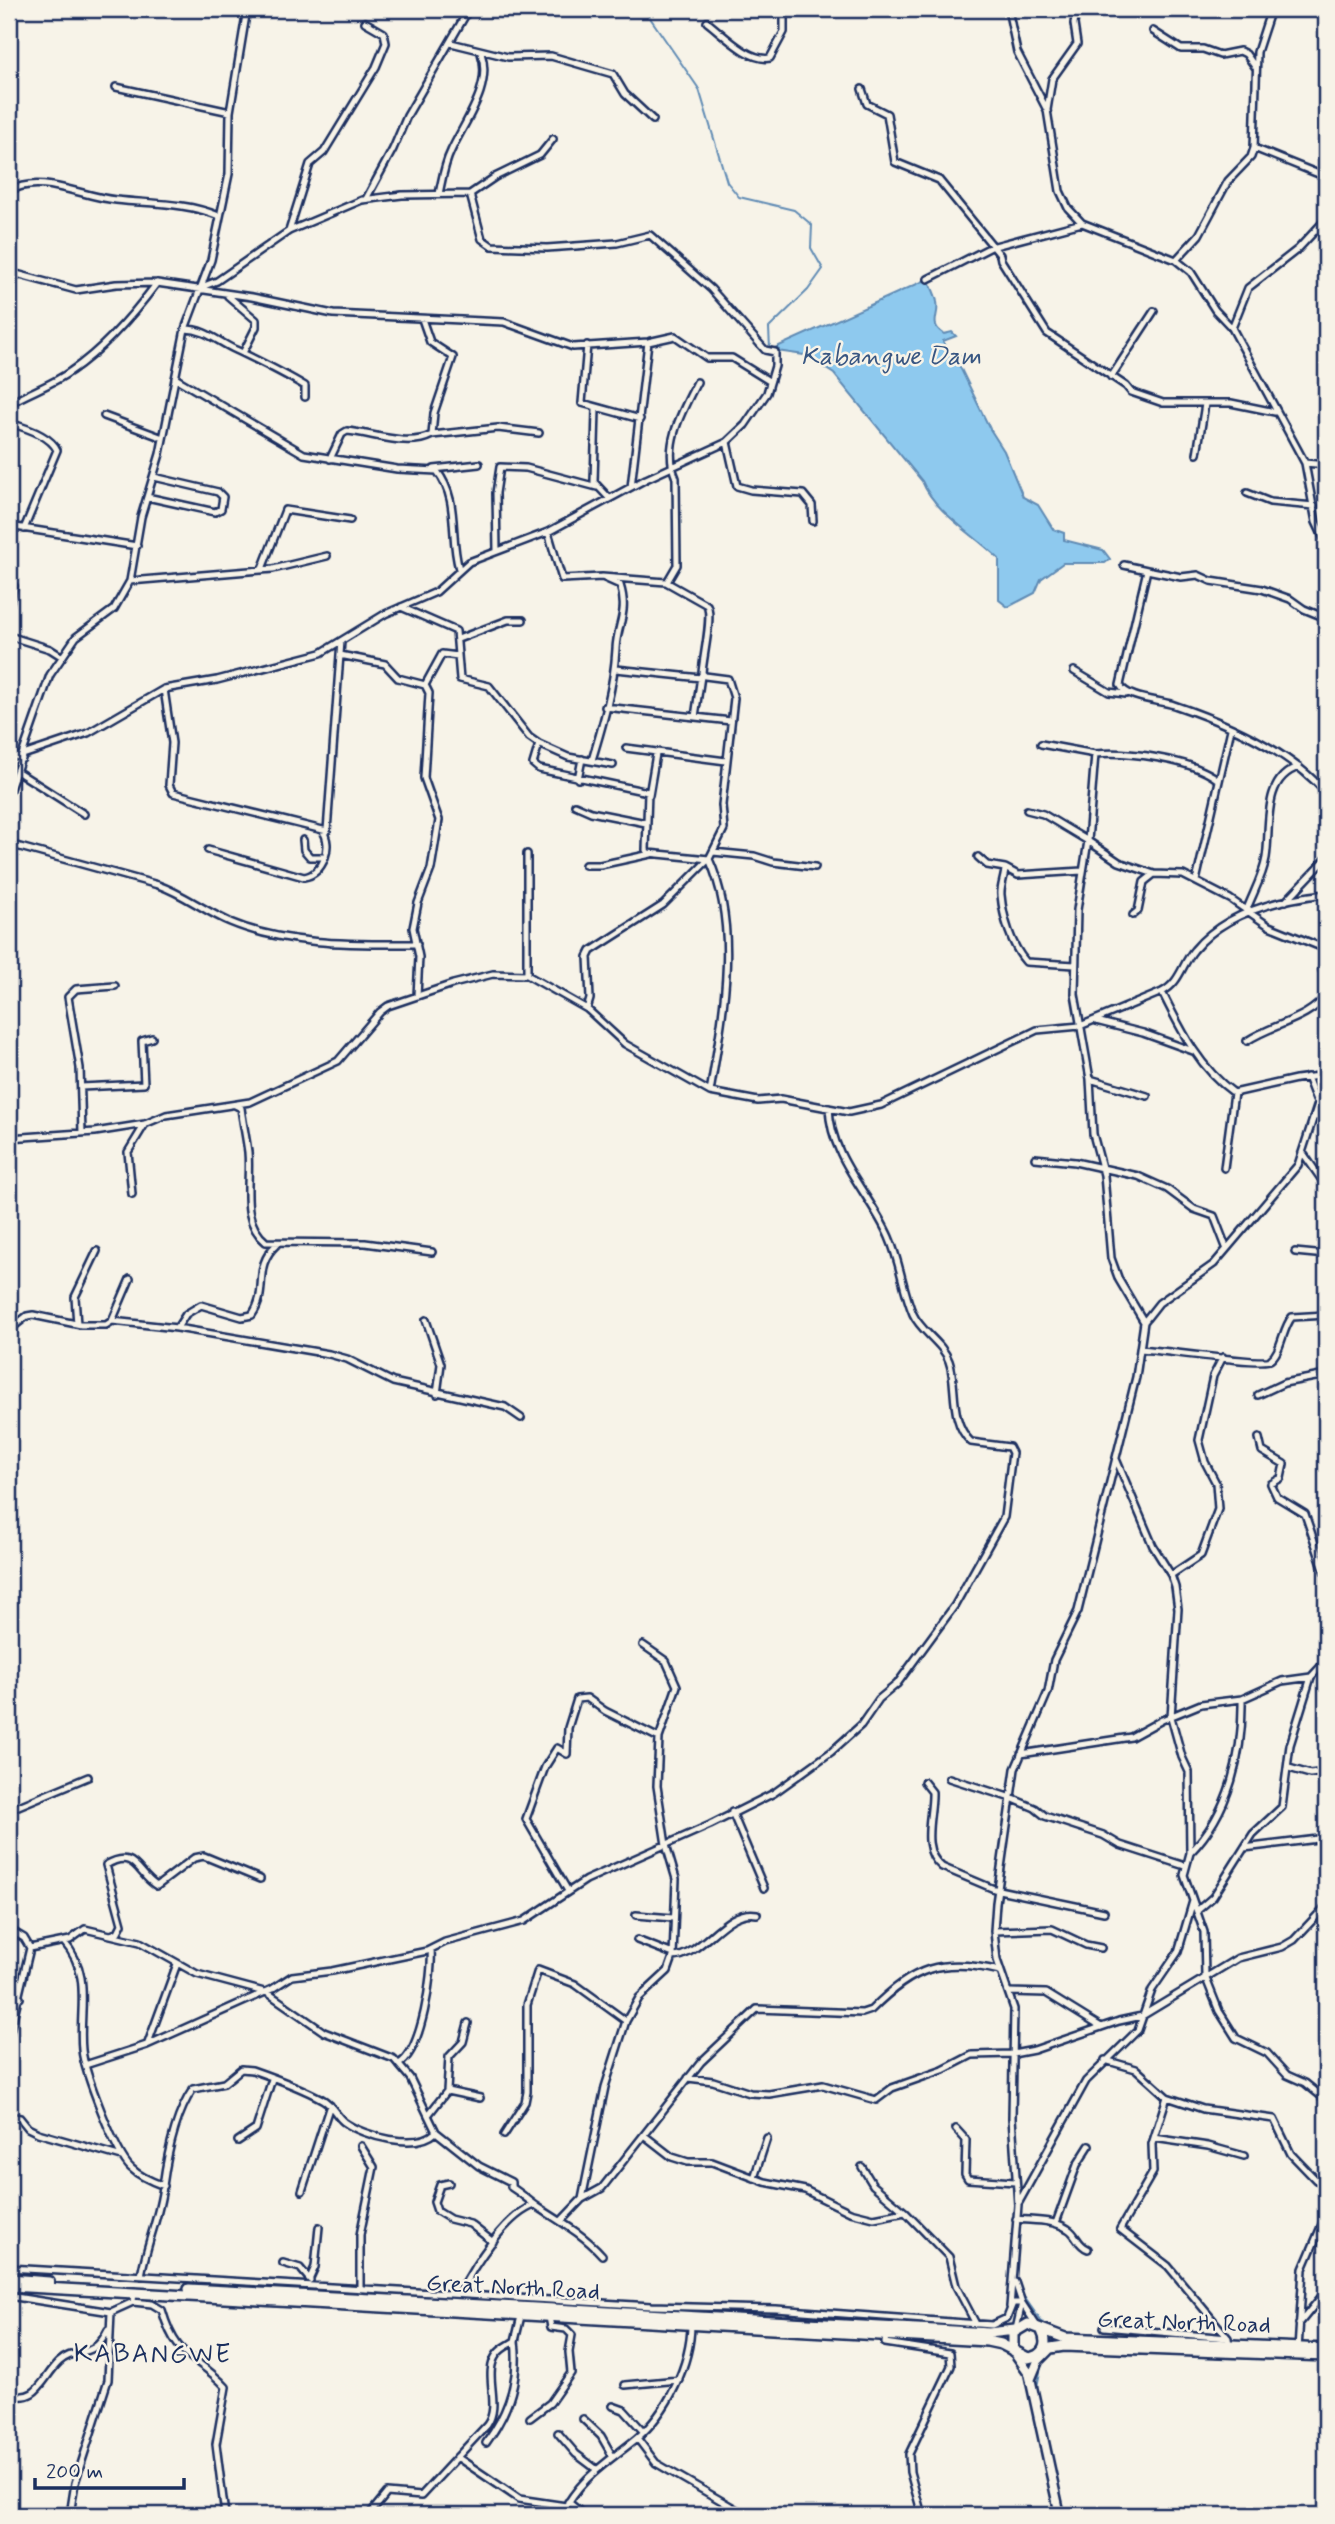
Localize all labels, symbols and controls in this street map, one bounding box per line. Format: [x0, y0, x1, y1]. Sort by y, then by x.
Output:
water label: Kabangwe Dam [801, 340, 981, 374]
street label: Great North Road [425, 2268, 601, 2308]
street label: Great North Road [1097, 2304, 1271, 2342]
district label: KABANGWE [74, 2338, 232, 2372]
scale bar [35, 2447, 184, 2491]
text: 200 m [46, 2458, 103, 2486]

